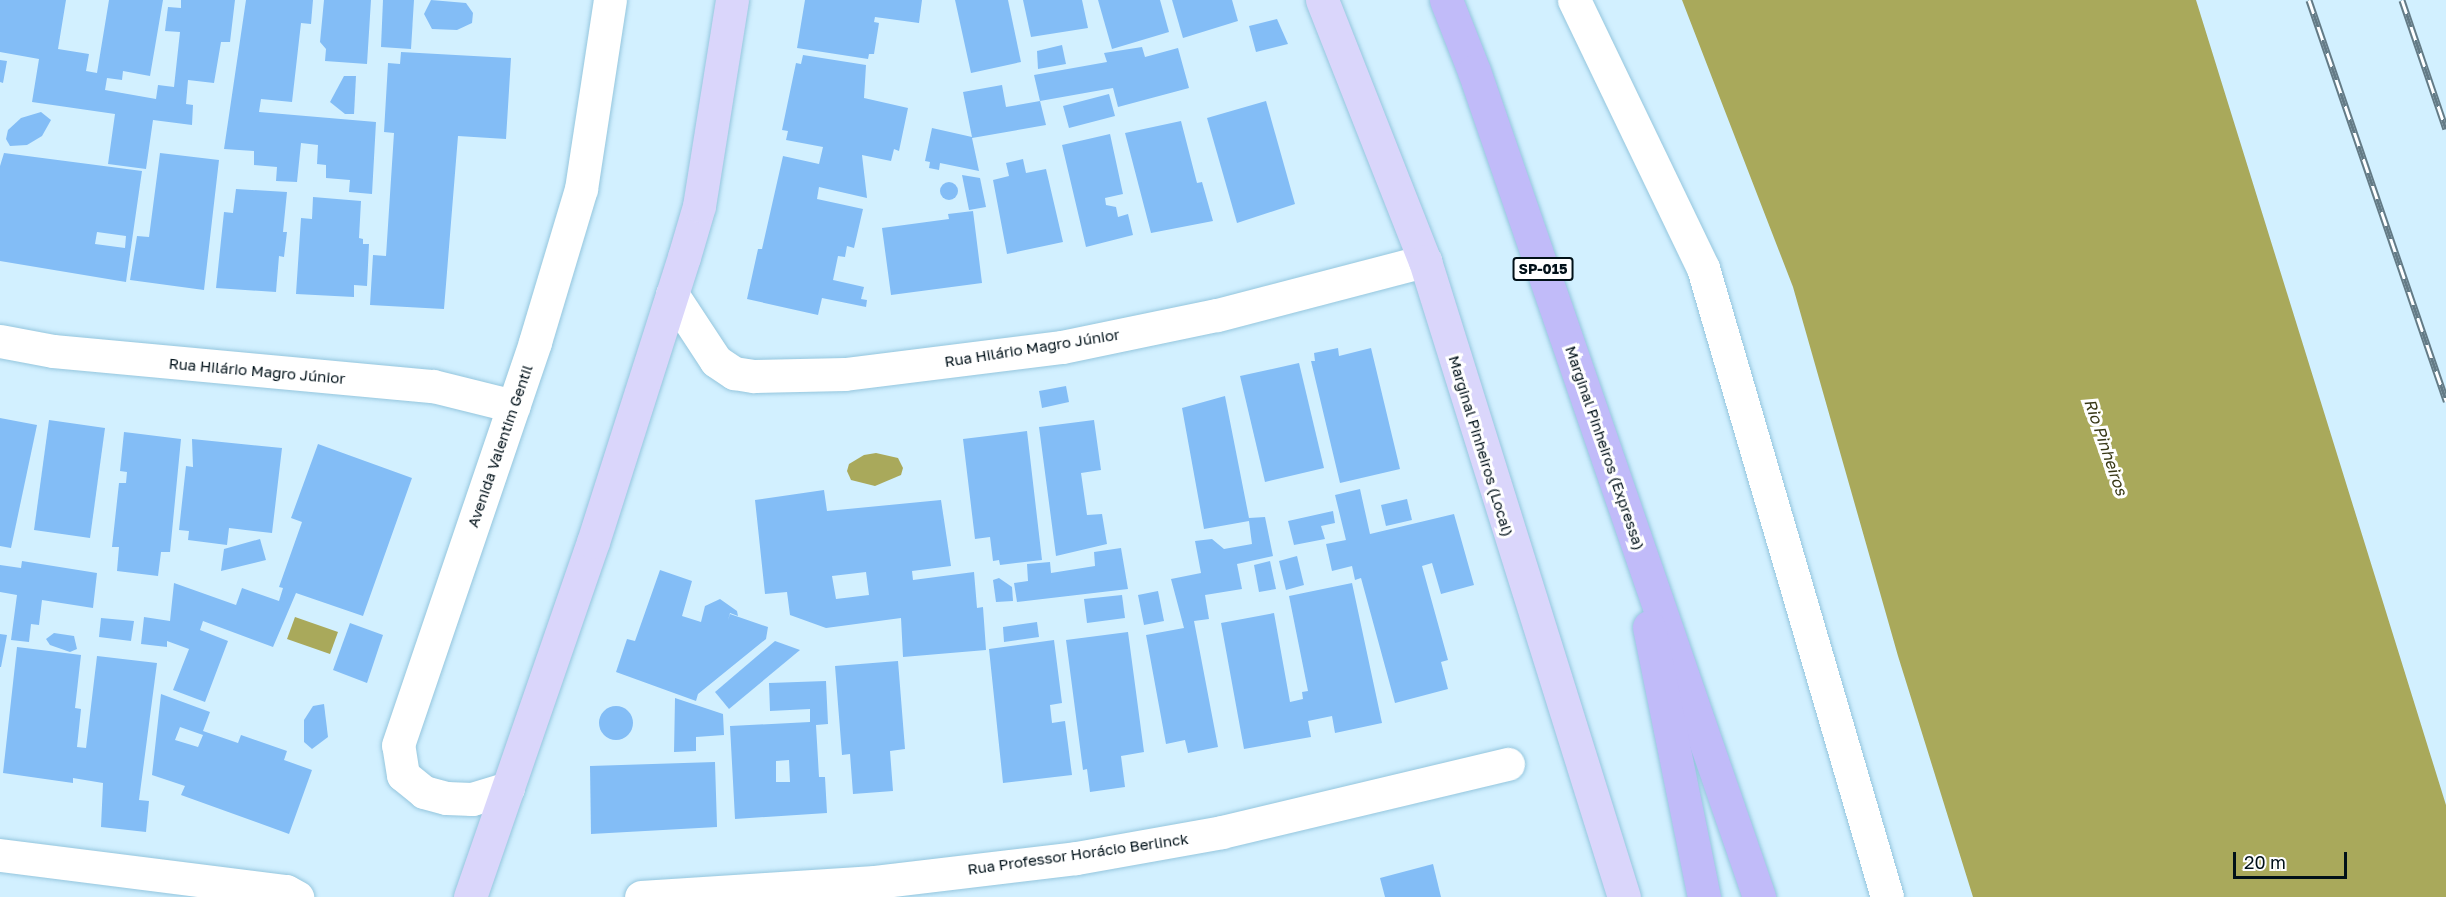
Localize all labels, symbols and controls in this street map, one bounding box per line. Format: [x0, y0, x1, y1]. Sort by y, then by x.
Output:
road number: SP-015 [1512, 258, 1574, 280]
street label: Rua Hilário Magro Júnior [943, 325, 1121, 371]
street label: Marginal Pinheiros (Expressa) [1562, 344, 1648, 552]
street label: Marginal Pinheiros (Local) [1445, 353, 1517, 539]
street label: Rua Hilário Magro Júnior [168, 354, 346, 388]
street label: Avenida Valentim Gentil [464, 362, 536, 530]
water label: Rio Pinheiros [2080, 396, 2132, 498]
street label: Rua Professor Horácio Berlinck [966, 830, 1190, 878]
scale bar [2236, 840, 2350, 878]
text: 20 m [2244, 851, 2286, 873]

